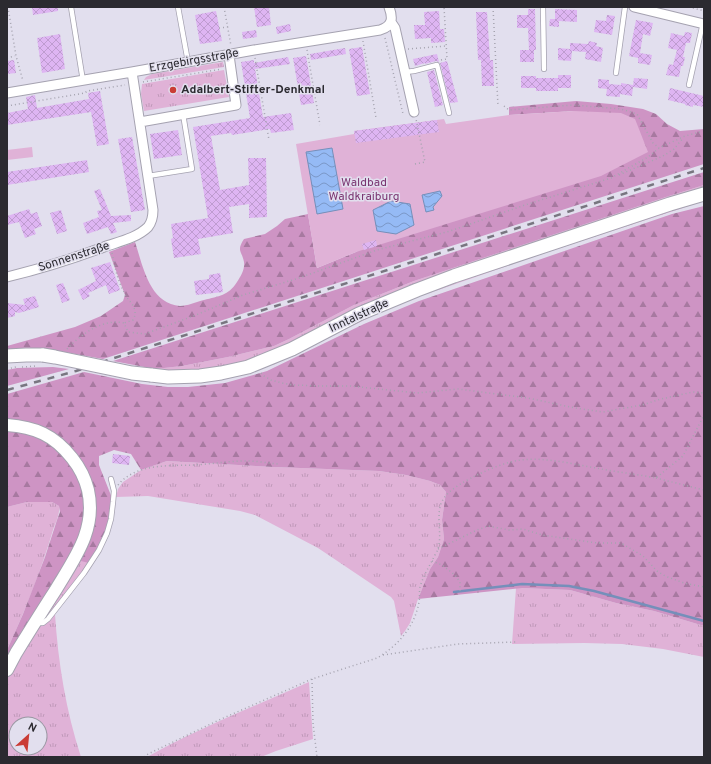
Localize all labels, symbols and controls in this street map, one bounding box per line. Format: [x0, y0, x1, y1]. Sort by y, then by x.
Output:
street label: Erzgebirgsstraße [148, 45, 240, 77]
place label: Adalbert-Stifter-Denkmal [181, 82, 325, 98]
marker: Adalbert-Stifter-Denkmal [168, 85, 178, 95]
park label: Waldbad Waldkraiburg [329, 175, 399, 205]
street label: Sonnenstraße [36, 238, 112, 276]
street label: Inntalstraße [327, 295, 391, 337]
north arrow [8, 716, 48, 756]
text: N [25, 720, 39, 736]

